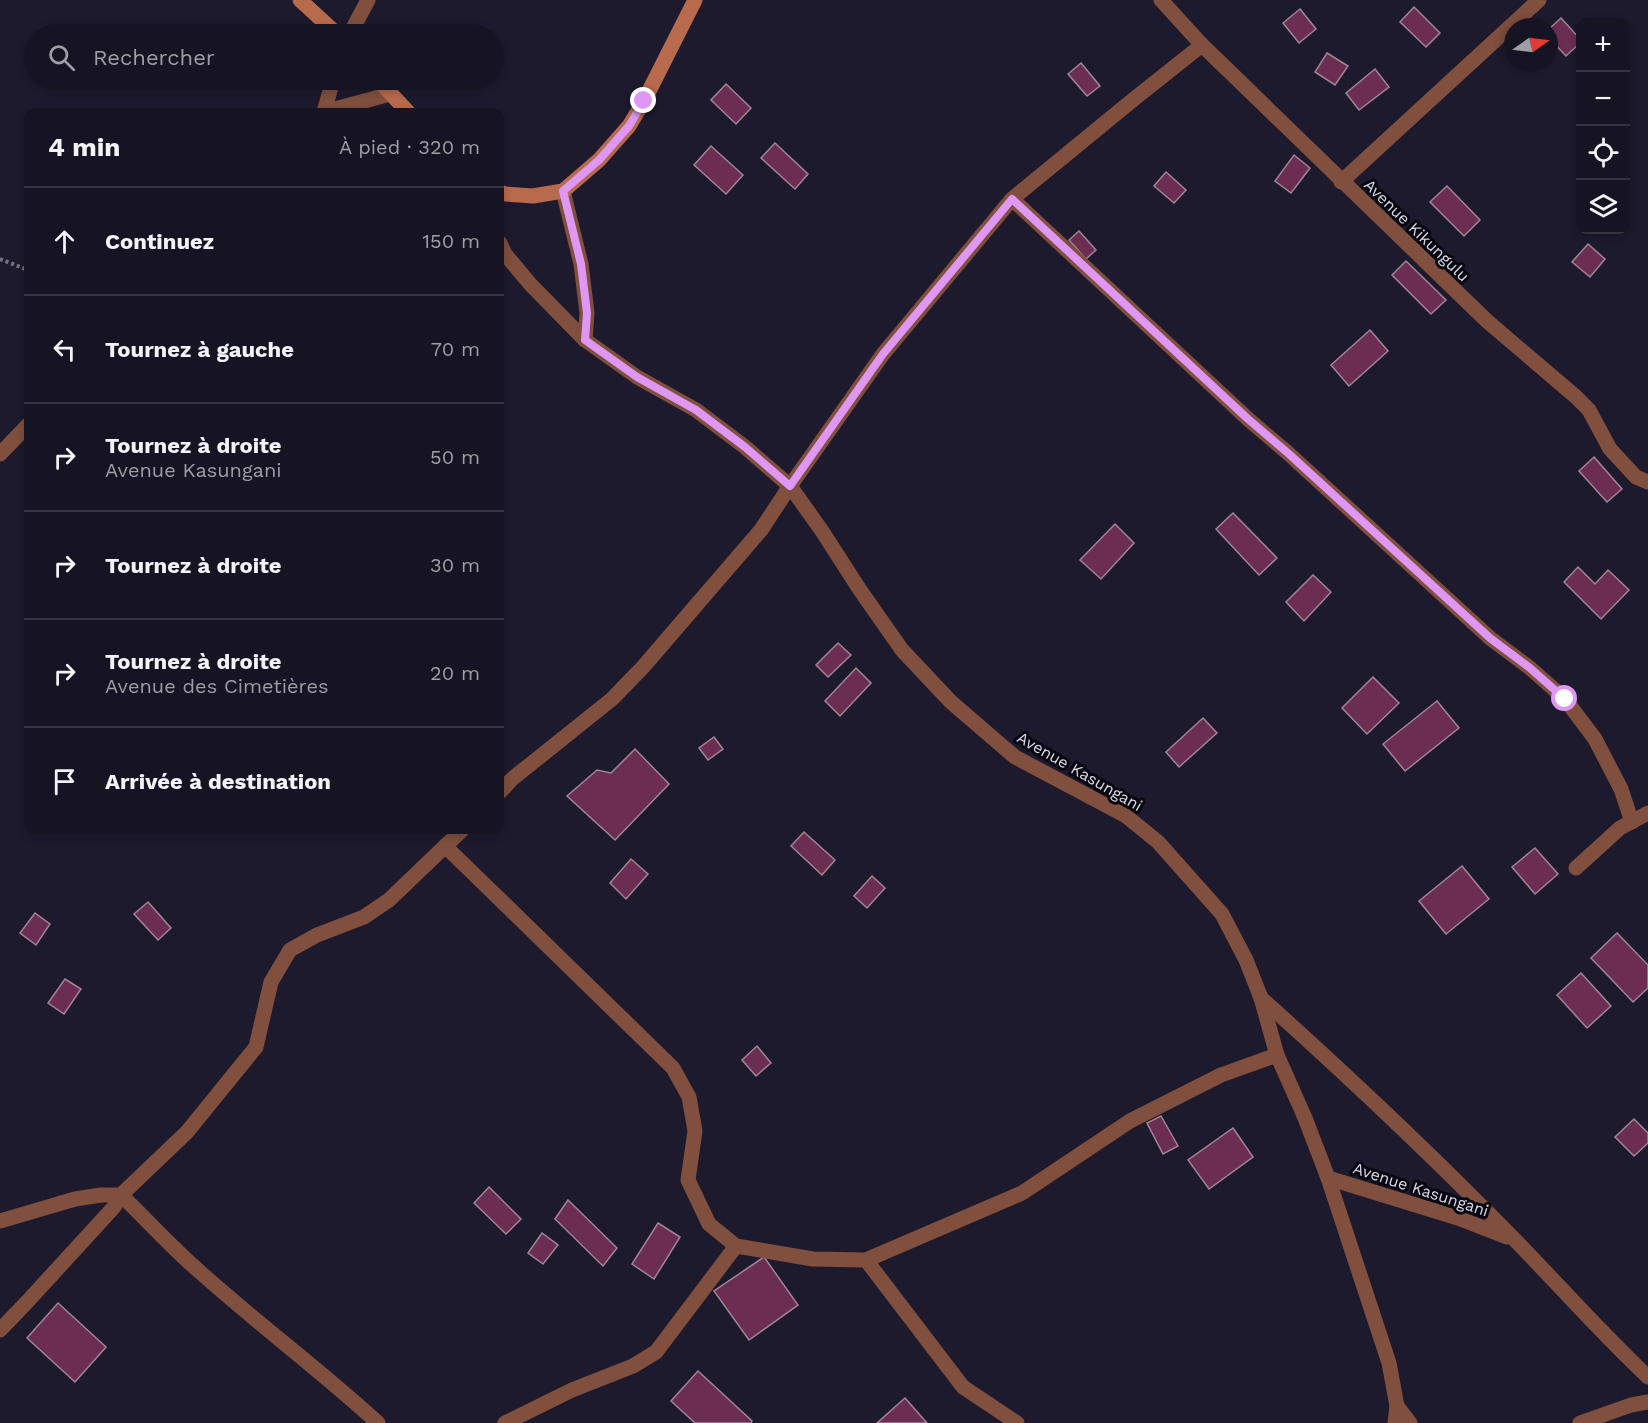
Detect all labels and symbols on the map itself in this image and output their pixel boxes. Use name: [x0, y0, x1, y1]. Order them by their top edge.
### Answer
north arrow: [1504, 18, 1558, 72]
route end: [630, 87, 656, 113]
street label: Avenue Kikungulu: [1360, 175, 1473, 285]
route start: [1551, 685, 1577, 711]
street label: Avenue Kasungani: [1014, 728, 1146, 815]
street label: Avenue Kasungani: [1351, 1159, 1491, 1220]

